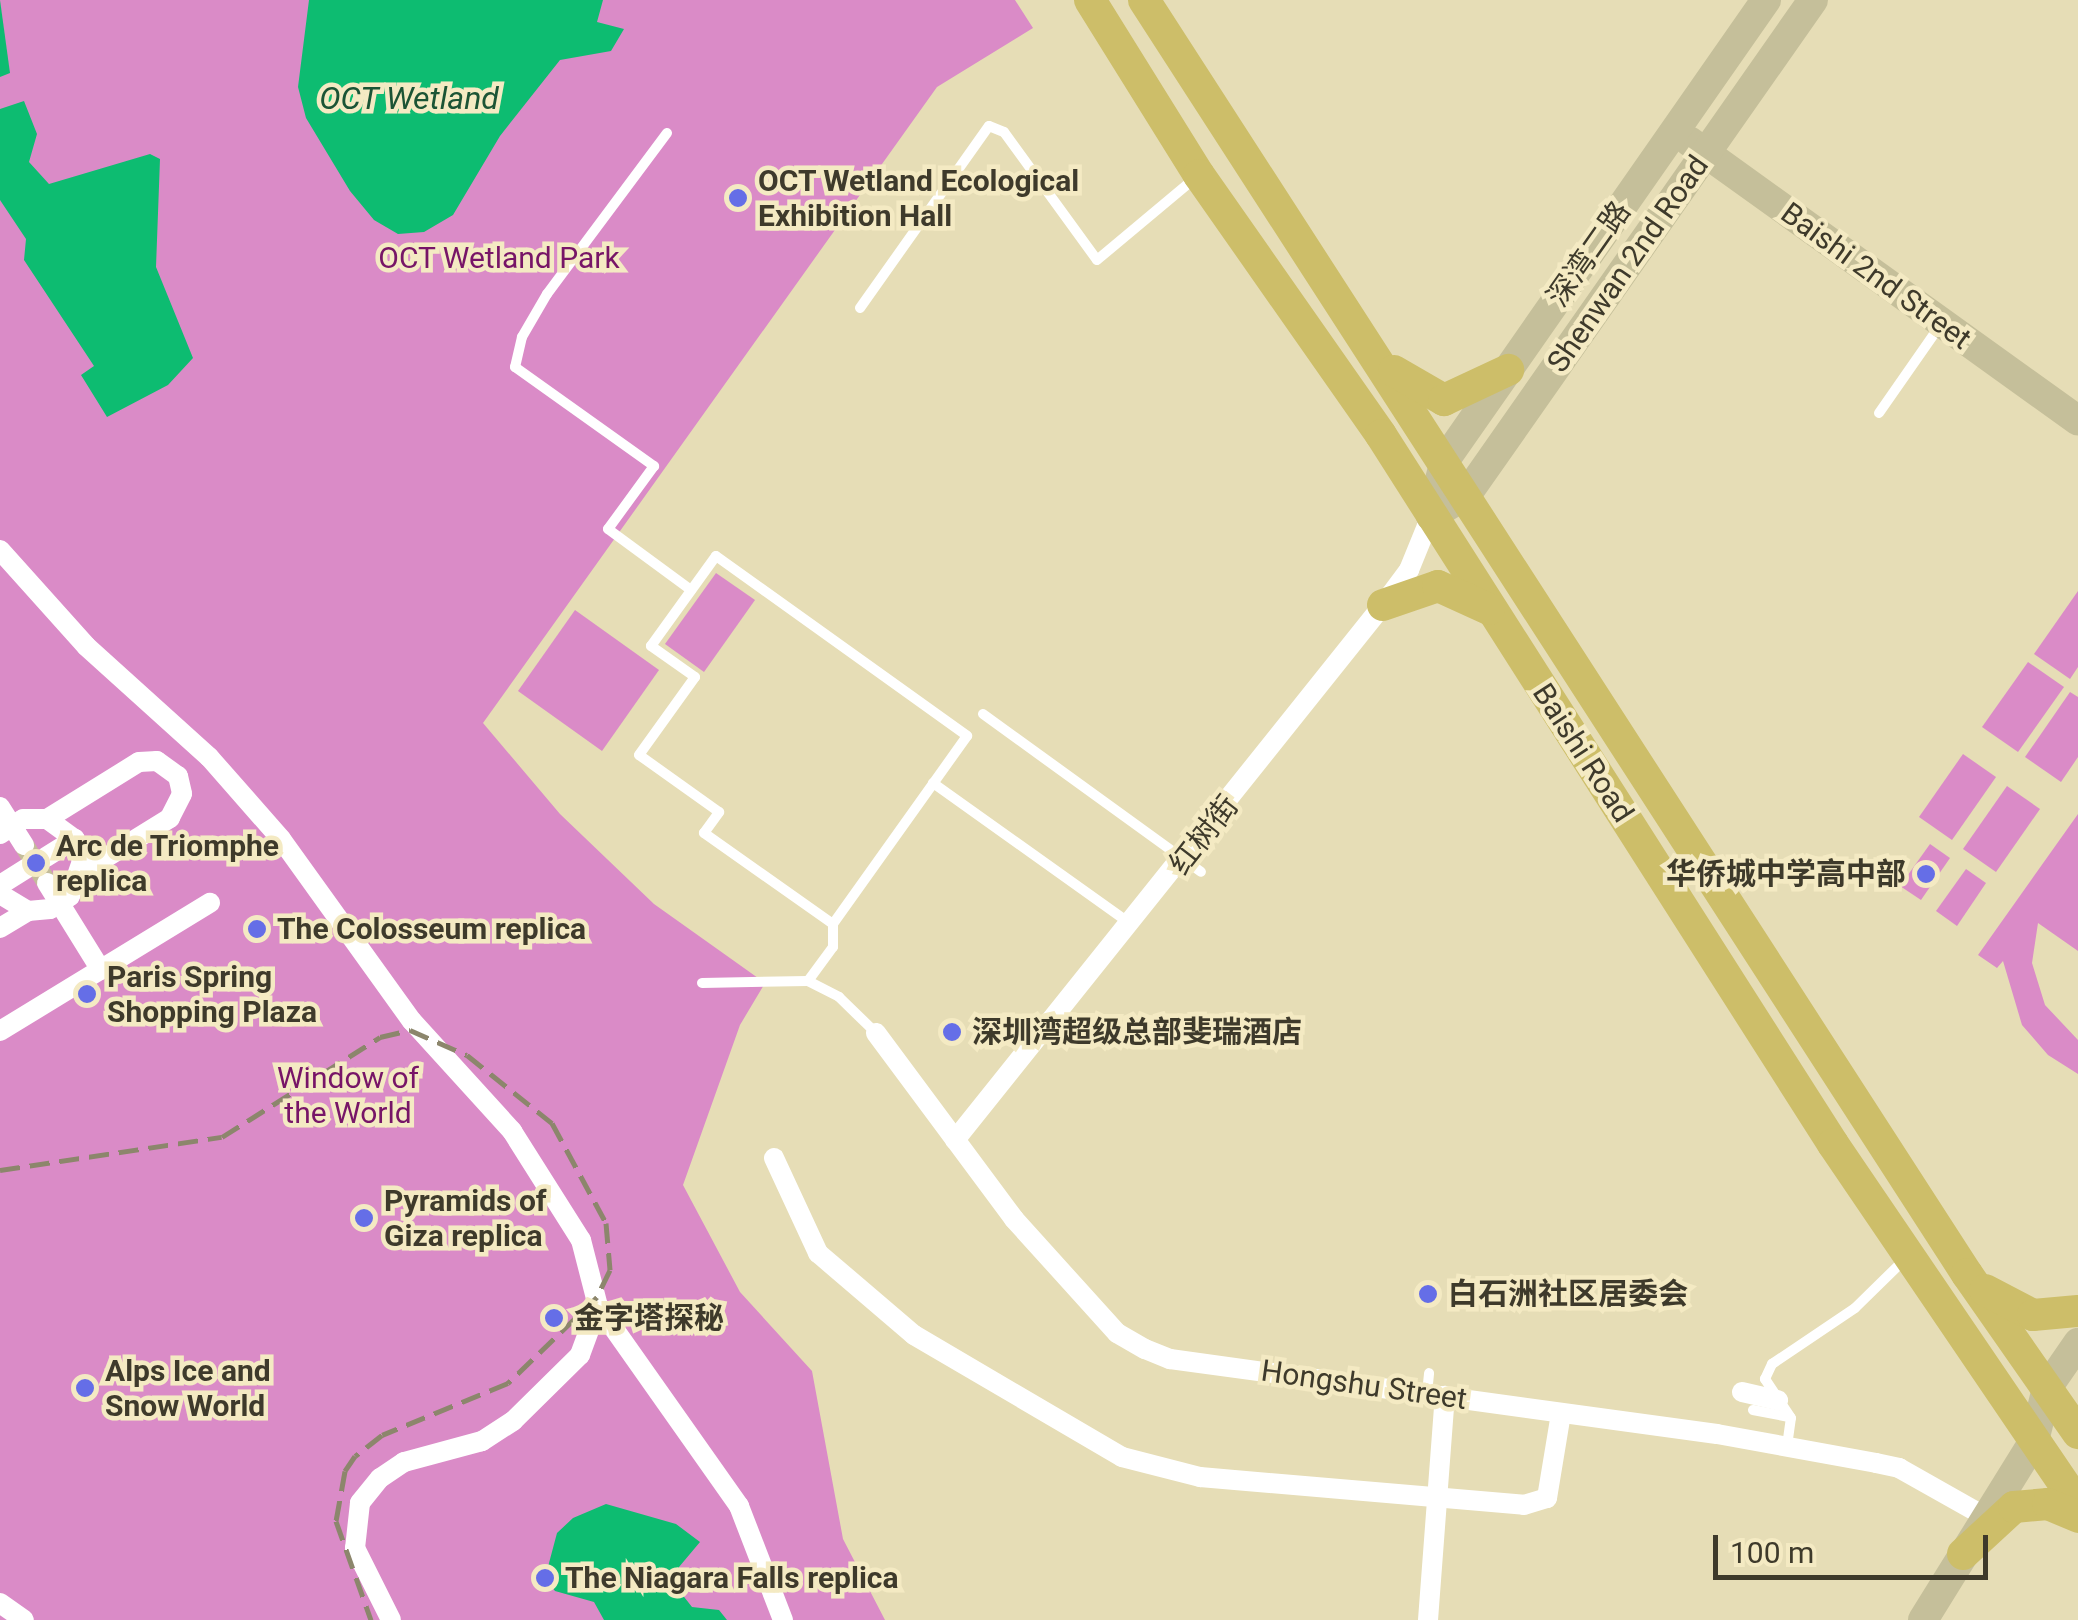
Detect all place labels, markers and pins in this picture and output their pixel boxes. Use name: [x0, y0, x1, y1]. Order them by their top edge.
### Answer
place label: OCT Wetland Ecological Exhibition Hall: [758, 163, 1080, 234]
marker: OCT Wetland Ecological Exhibition Hall: [727, 187, 749, 209]
place label: Arc de Triomphe replica: [56, 828, 280, 898]
marker: Arc de Triomphe replica: [25, 852, 47, 874]
place label: 华侨城中学高中部: [1666, 856, 1906, 892]
marker: 华侨城中学高中部: [1915, 863, 1937, 885]
place label: The Colosseum replica: [277, 911, 586, 947]
marker: The Colosseum replica: [246, 918, 268, 940]
place label: Paris Spring Shopping Plaza: [107, 959, 317, 1030]
marker: Paris Spring Shopping Plaza: [76, 983, 98, 1005]
place label: 深圳湾超级总部斐瑞酒店: [972, 1014, 1302, 1050]
marker: 深圳湾超级总部斐瑞酒店: [941, 1021, 963, 1043]
place label: Pyramids of Giza replica: [384, 1183, 547, 1254]
marker: Pyramids of Giza replica: [353, 1207, 375, 1229]
place label: 白石洲社区居委会: [1448, 1276, 1688, 1312]
marker: 白石洲社区居委会: [1417, 1283, 1439, 1305]
place label: 金字塔探秘: [574, 1300, 724, 1336]
marker: 金字塔探秘: [543, 1307, 565, 1329]
place label: Alps Ice and Snow World: [105, 1353, 271, 1424]
marker: Alps Ice and Snow World: [74, 1377, 96, 1399]
place label: The Niagara Falls replica: [565, 1560, 899, 1596]
marker: The Niagara Falls replica: [534, 1567, 556, 1589]

